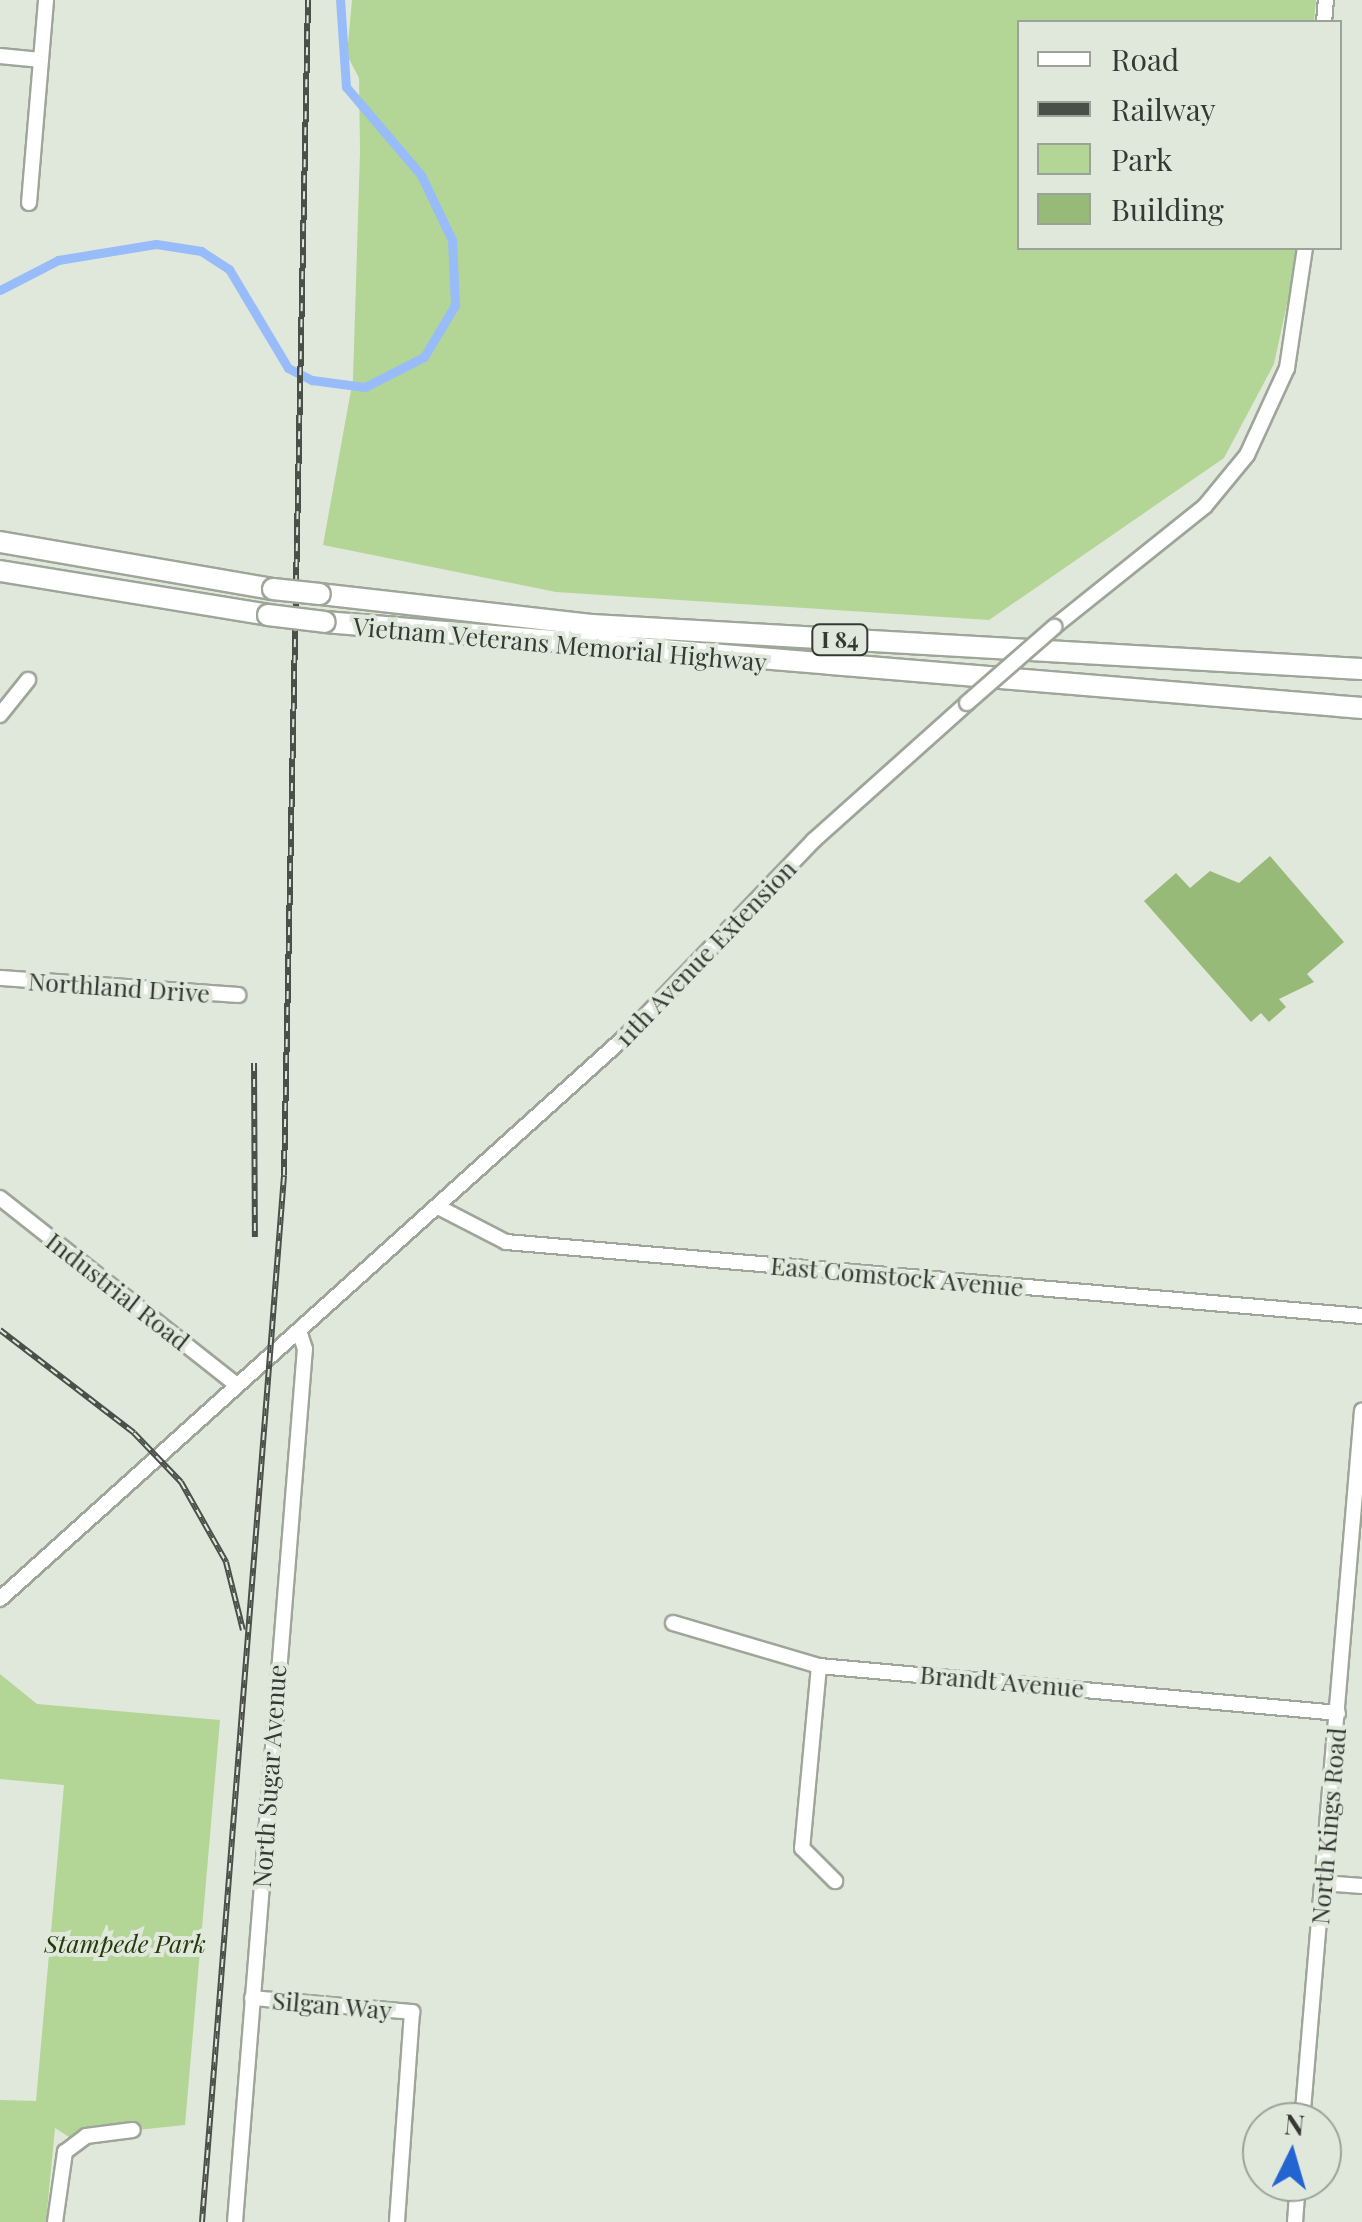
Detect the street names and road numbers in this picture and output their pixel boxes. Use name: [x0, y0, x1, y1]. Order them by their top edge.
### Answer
street label: Vietnam Veterans Memorial Highway: [351, 611, 769, 677]
road number: I 84: [810, 623, 870, 657]
street label: 11th Avenue Extension: [608, 853, 802, 1053]
street label: Northland Drive: [27, 966, 211, 1008]
street label: Industrial Road: [40, 1226, 196, 1356]
street label: East Comstock Avenue: [768, 1250, 1026, 1302]
street label: Brandt Avenue: [918, 1659, 1086, 1703]
street label: North Sugar Avenue: [246, 1663, 292, 1889]
street label: North Kings Road: [1304, 1726, 1352, 1926]
street label: Silgan Way: [271, 1985, 393, 2025]

